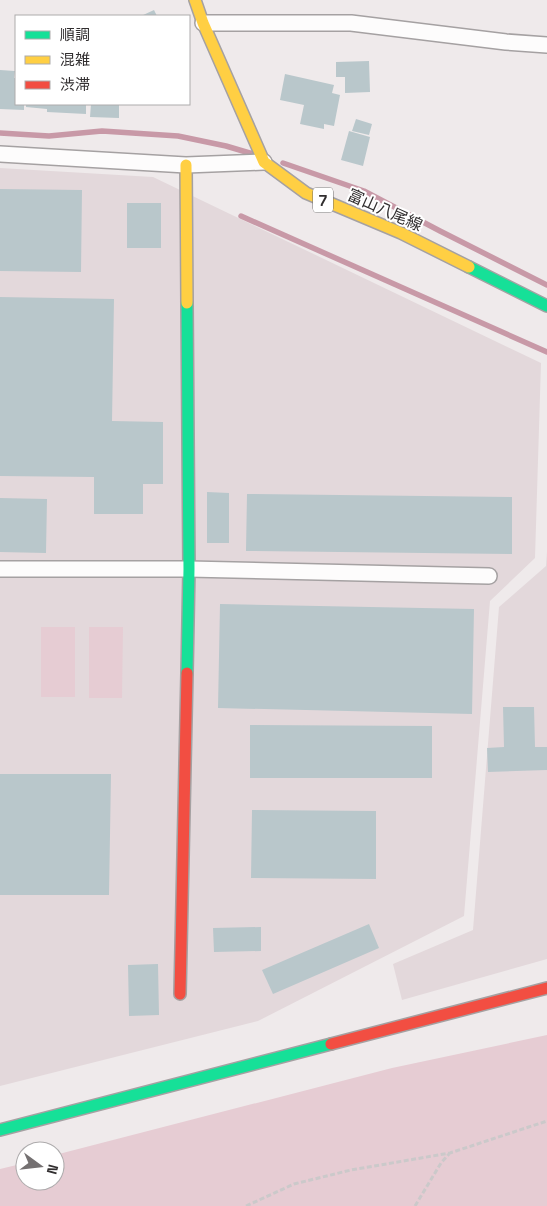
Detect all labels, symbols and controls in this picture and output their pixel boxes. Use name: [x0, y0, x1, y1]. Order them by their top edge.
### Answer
legend: [15, 15, 190, 105]
text: 順調: [60, 25, 90, 44]
text: 混雑: [60, 50, 90, 69]
text: 渋滞: [60, 75, 90, 94]
street label: 富山八尾線: [344, 184, 426, 236]
road number: 7: [313, 188, 333, 212]
north arrow: [15, 1141, 65, 1191]
text: N: [43, 1162, 62, 1176]

